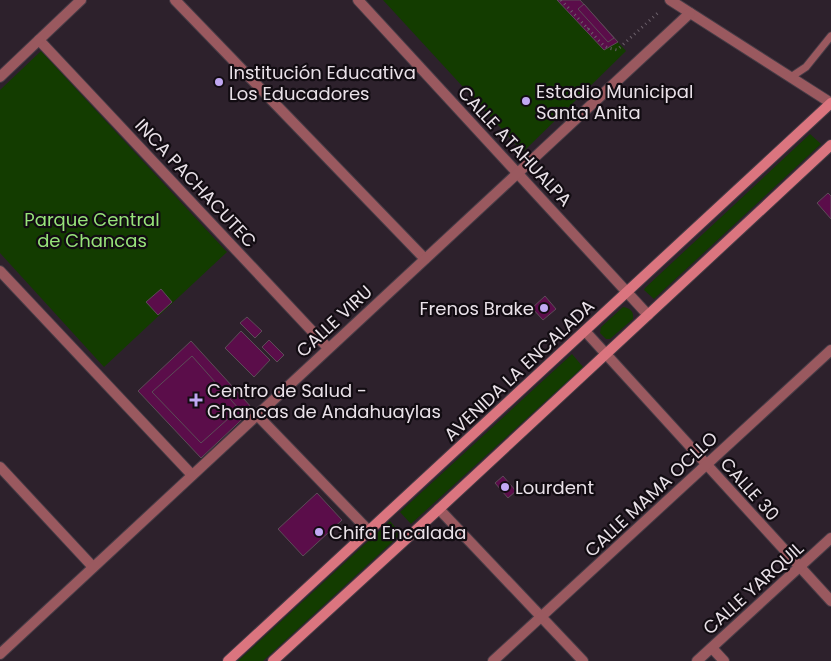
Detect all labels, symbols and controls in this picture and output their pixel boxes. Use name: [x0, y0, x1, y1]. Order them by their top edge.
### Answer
place label: Institución Educativa Los Educadores: [229, 60, 416, 106]
marker: Institución Educativa Los Educadores: [213, 76, 225, 88]
place label: Estadio Municipal Santa Anita: [536, 79, 693, 125]
street label: CALLE ATAHUALPA: [452, 80, 578, 212]
marker: Estadio Municipal Santa Anita: [520, 95, 532, 107]
street label: INCA PACHACUTEC: [130, 113, 262, 253]
park label: Parque Central de Chancas: [24, 207, 160, 253]
street label: CALLE VIRU: [291, 279, 377, 363]
street label: AVENIDA LA ENCALADA: [438, 293, 600, 447]
place label: Frenos Brake: [419, 296, 534, 321]
marker: Frenos Brake: [538, 302, 550, 314]
place label: Centro de Salud - Chancas de Andahuaylas: [207, 378, 441, 424]
marker: Centro de Salud - Chancas de Andahuaylas: [189, 393, 203, 407]
street label: CALLE MAMA OCLLO: [579, 426, 723, 562]
street label: CALLE 30: [715, 452, 785, 526]
place label: Lourdent: [515, 475, 594, 500]
marker: Lourdent: [499, 481, 511, 493]
place label: Chifa Encalada: [329, 520, 467, 545]
marker: Chifa Encalada: [313, 526, 325, 538]
street label: CALLE YARQUIL: [697, 536, 809, 640]

